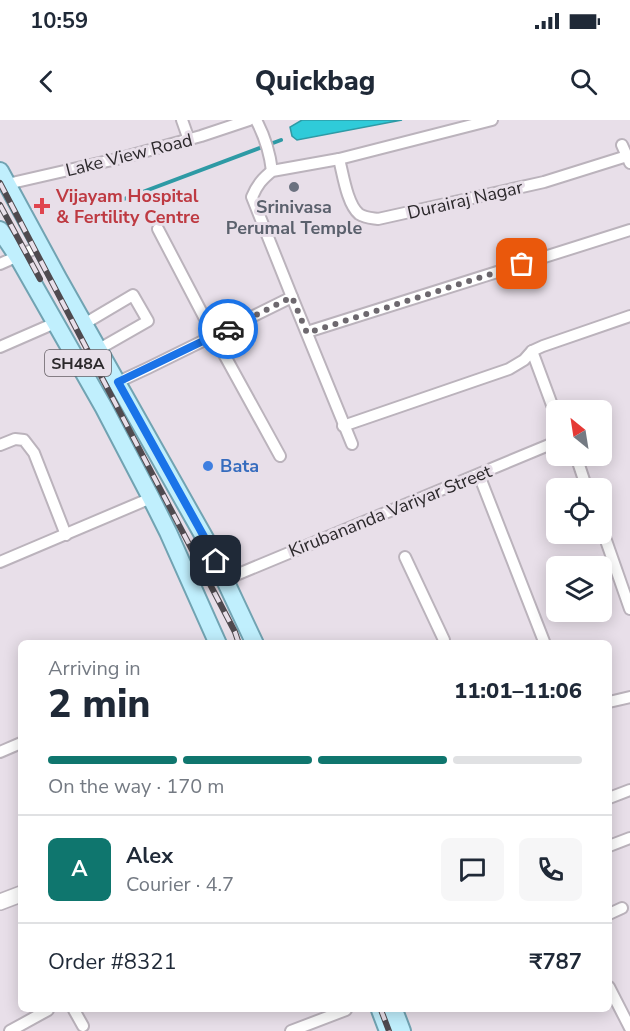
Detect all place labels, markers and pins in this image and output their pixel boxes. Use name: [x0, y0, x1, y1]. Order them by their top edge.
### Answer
marker: Srinivasa Perumal Temple: [287, 180, 301, 194]
place label: Vijayam Hospital & Fertility Centre: [55, 184, 200, 229]
place label: Srinivasa Perumal Temple: [226, 195, 362, 240]
marker: Vijayam Hospital & Fertility Centre: [33, 197, 51, 215]
pin: [496, 238, 547, 289]
place label: Bata: [220, 454, 259, 478]
marker: Bata: [201, 459, 215, 473]
pin: [190, 535, 241, 586]

